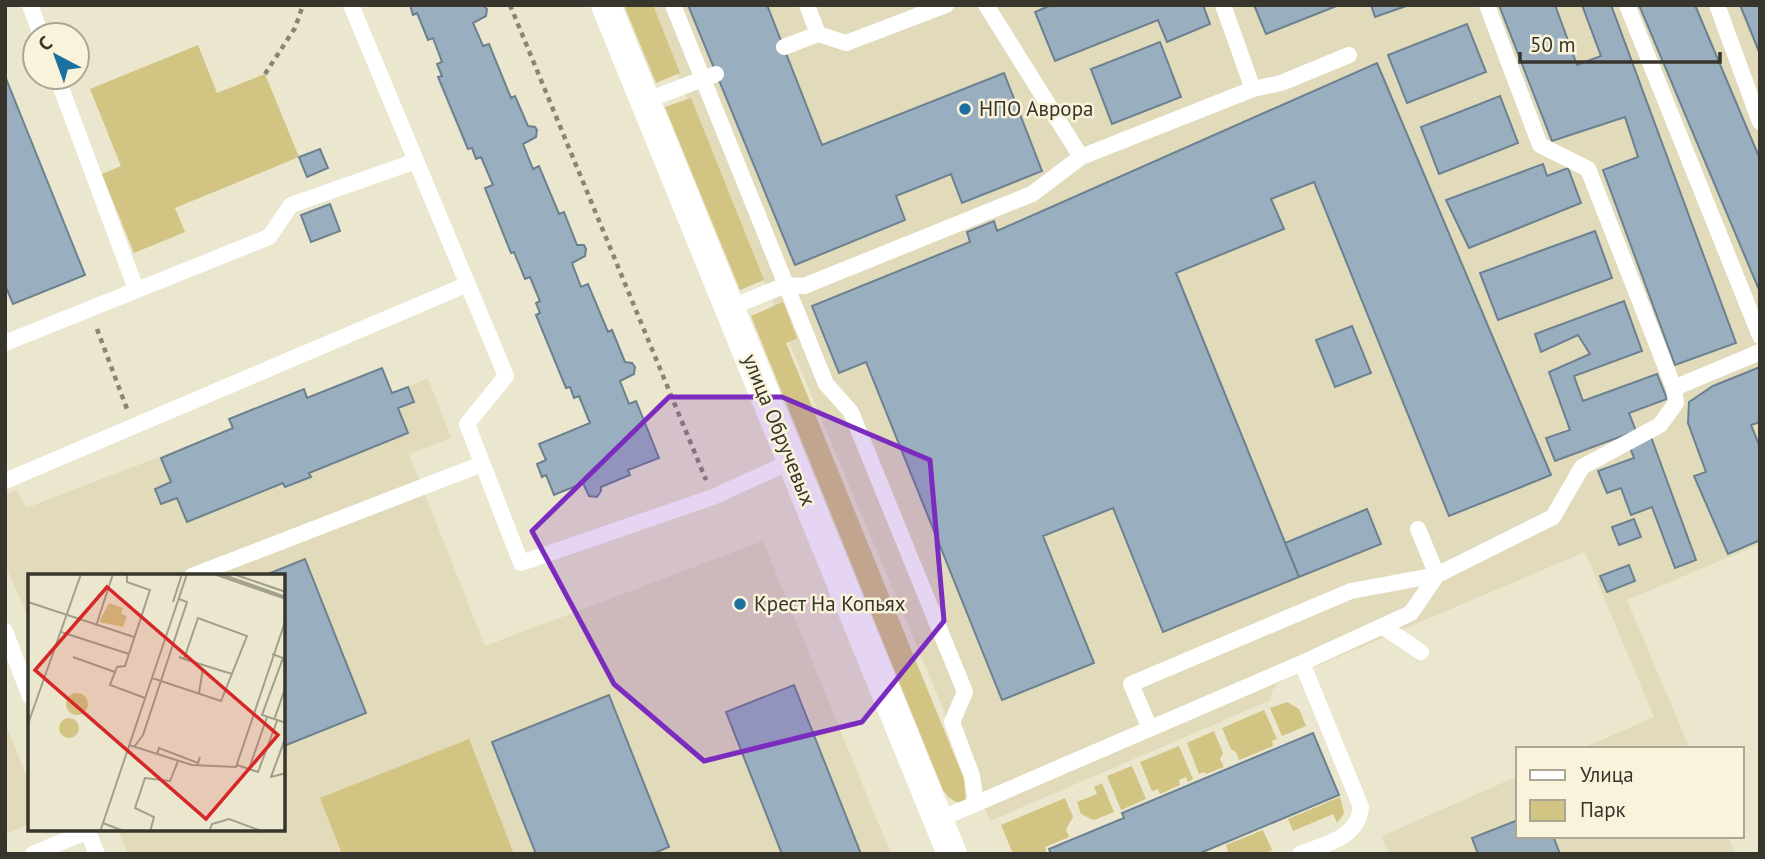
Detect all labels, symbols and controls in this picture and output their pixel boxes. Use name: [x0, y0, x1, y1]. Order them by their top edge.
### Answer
north arrow: [21, 21, 91, 91]
scale bar: [1520, 21, 1720, 65]
text: С: [33, 30, 57, 56]
text: 50 m: [1530, 31, 1576, 58]
place label: НПО Аврора: [979, 95, 1093, 122]
marker: НПО Аврора: [957, 101, 973, 117]
street label: улица Обручевых: [737, 350, 822, 510]
inset map: [28, 574, 285, 831]
place label: Крест На Копьях: [754, 590, 906, 617]
marker: Крест На Копьях: [732, 596, 748, 612]
legend: [1516, 747, 1744, 838]
text: Улица: [1580, 761, 1634, 788]
text: Парк: [1580, 796, 1626, 823]

